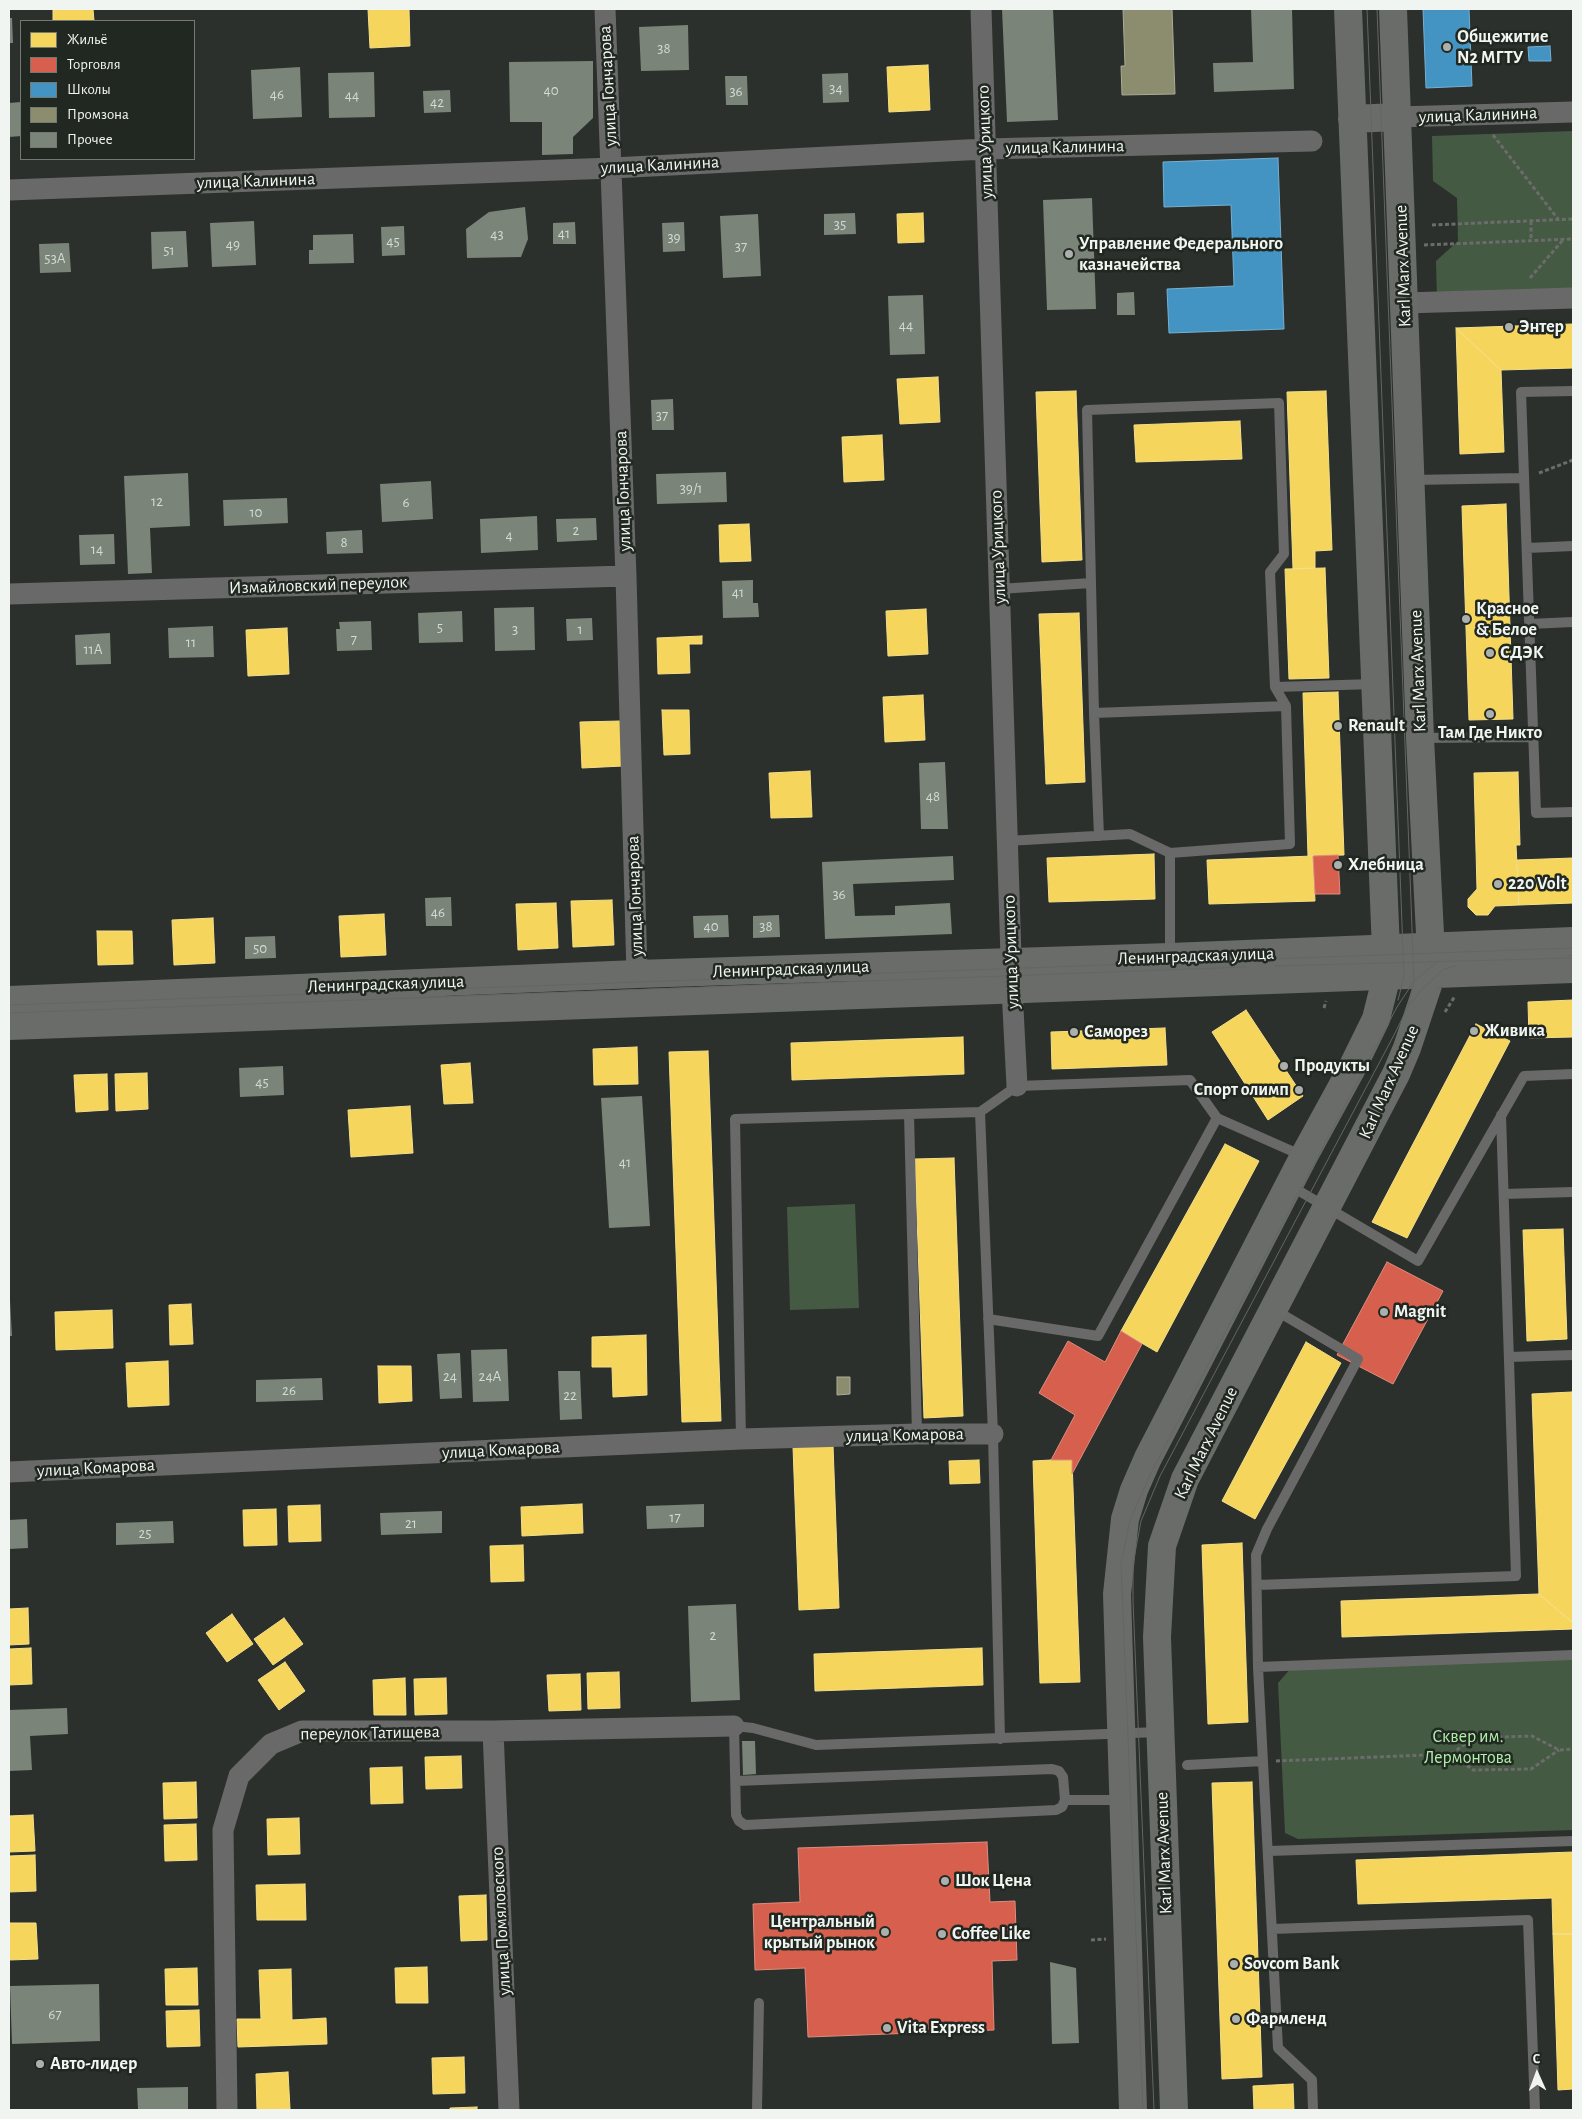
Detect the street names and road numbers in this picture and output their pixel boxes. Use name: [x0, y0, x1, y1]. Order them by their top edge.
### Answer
street label: улица Гончарова: [594, 25, 622, 147]
street label: улица Урицкого: [972, 85, 998, 199]
street label: улица Калинина: [1418, 102, 1538, 128]
street label: улица Калинина: [1006, 135, 1124, 159]
street label: улица Калинина: [600, 151, 720, 179]
street label: улица Калинина: [196, 168, 316, 194]
street label: Karl Marx Avenue: [1390, 205, 1416, 327]
street label: улица Гончарова: [610, 430, 636, 552]
street label: улица Урицкого: [985, 490, 1011, 604]
street label: Измайловский переулок: [228, 571, 408, 599]
street label: Karl Marx Avenue: [1405, 610, 1431, 732]
street label: улица Гончарова: [622, 835, 648, 957]
street label: улица Урицкого: [998, 895, 1024, 1009]
street label: Ленинградская улица: [1117, 942, 1275, 970]
street label: Ленинградская улица: [712, 955, 870, 983]
street label: Ленинградская улица: [307, 970, 465, 998]
street label: Karl Marx Avenue: [1354, 1022, 1424, 1142]
street label: Karl Marx Avenue: [1169, 1383, 1243, 1503]
street label: улица Комарова: [846, 1423, 964, 1447]
street label: улица Комарова: [442, 1436, 560, 1464]
street label: улица Комарова: [37, 1454, 155, 1482]
street label: переулок Татищева: [300, 1721, 440, 1745]
street label: Karl Marx Avenue: [1151, 1792, 1177, 1914]
street label: улица Помяловского: [486, 1846, 516, 1996]

